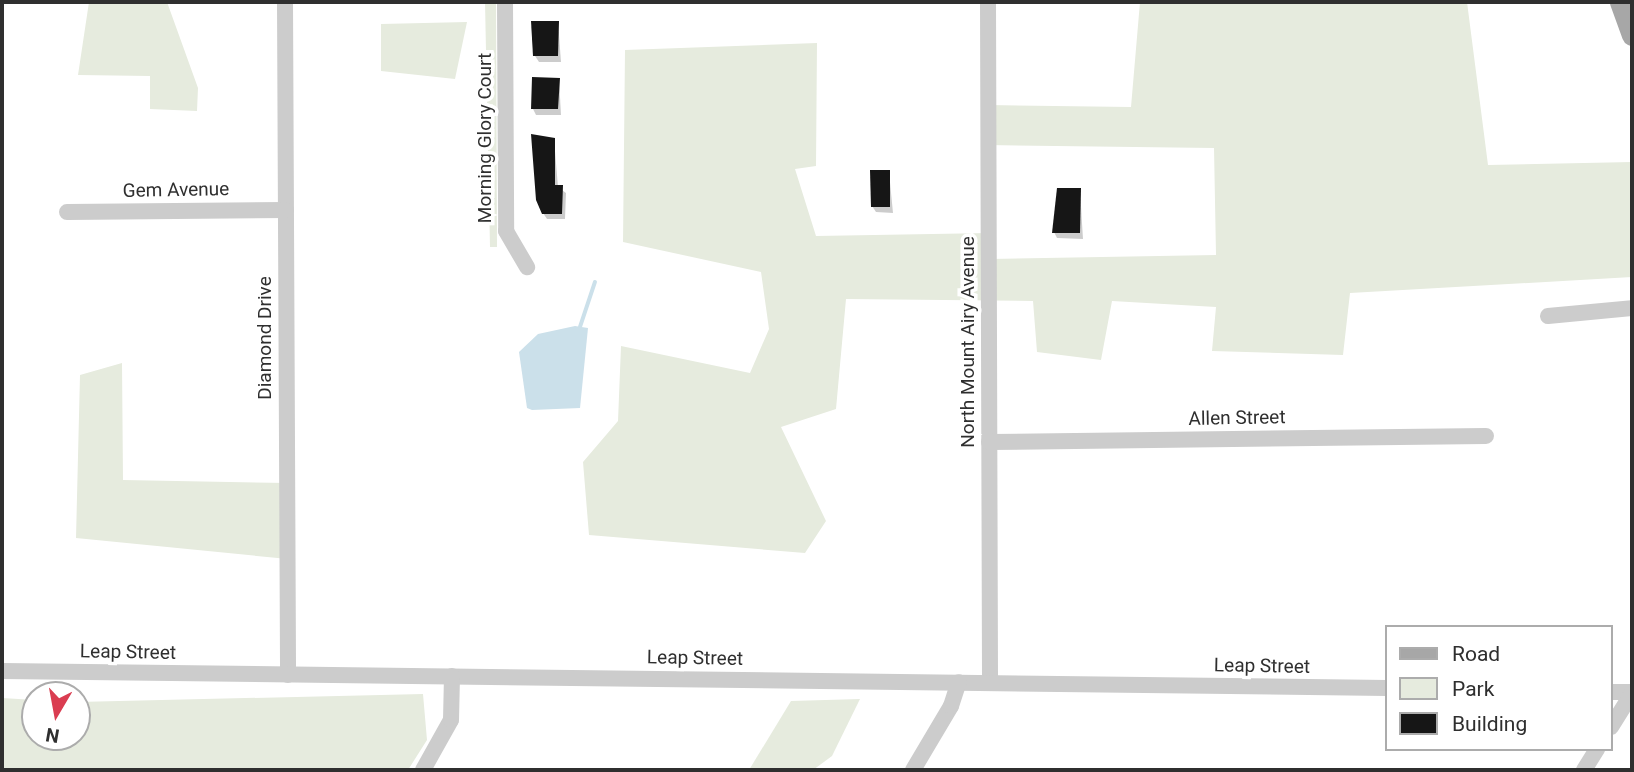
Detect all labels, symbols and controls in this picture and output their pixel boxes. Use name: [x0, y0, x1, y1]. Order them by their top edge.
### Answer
street label: Morning Glory Court: [474, 53, 496, 223]
street label: Gem Avenue: [123, 178, 229, 202]
street label: North Mount Airy Avenue: [957, 236, 979, 448]
street label: Diamond Drive: [254, 276, 276, 400]
street label: Allen Street: [1188, 406, 1286, 430]
legend: [1386, 625, 1613, 751]
street label: Leap Street: [80, 640, 176, 664]
text: Road: [1452, 642, 1500, 666]
street label: Leap Street: [647, 646, 743, 670]
street label: Leap Street: [1214, 654, 1310, 678]
text: Park: [1452, 677, 1494, 701]
north arrow: [21, 681, 91, 751]
text: Building: [1452, 712, 1527, 736]
text: N: [44, 723, 61, 748]

